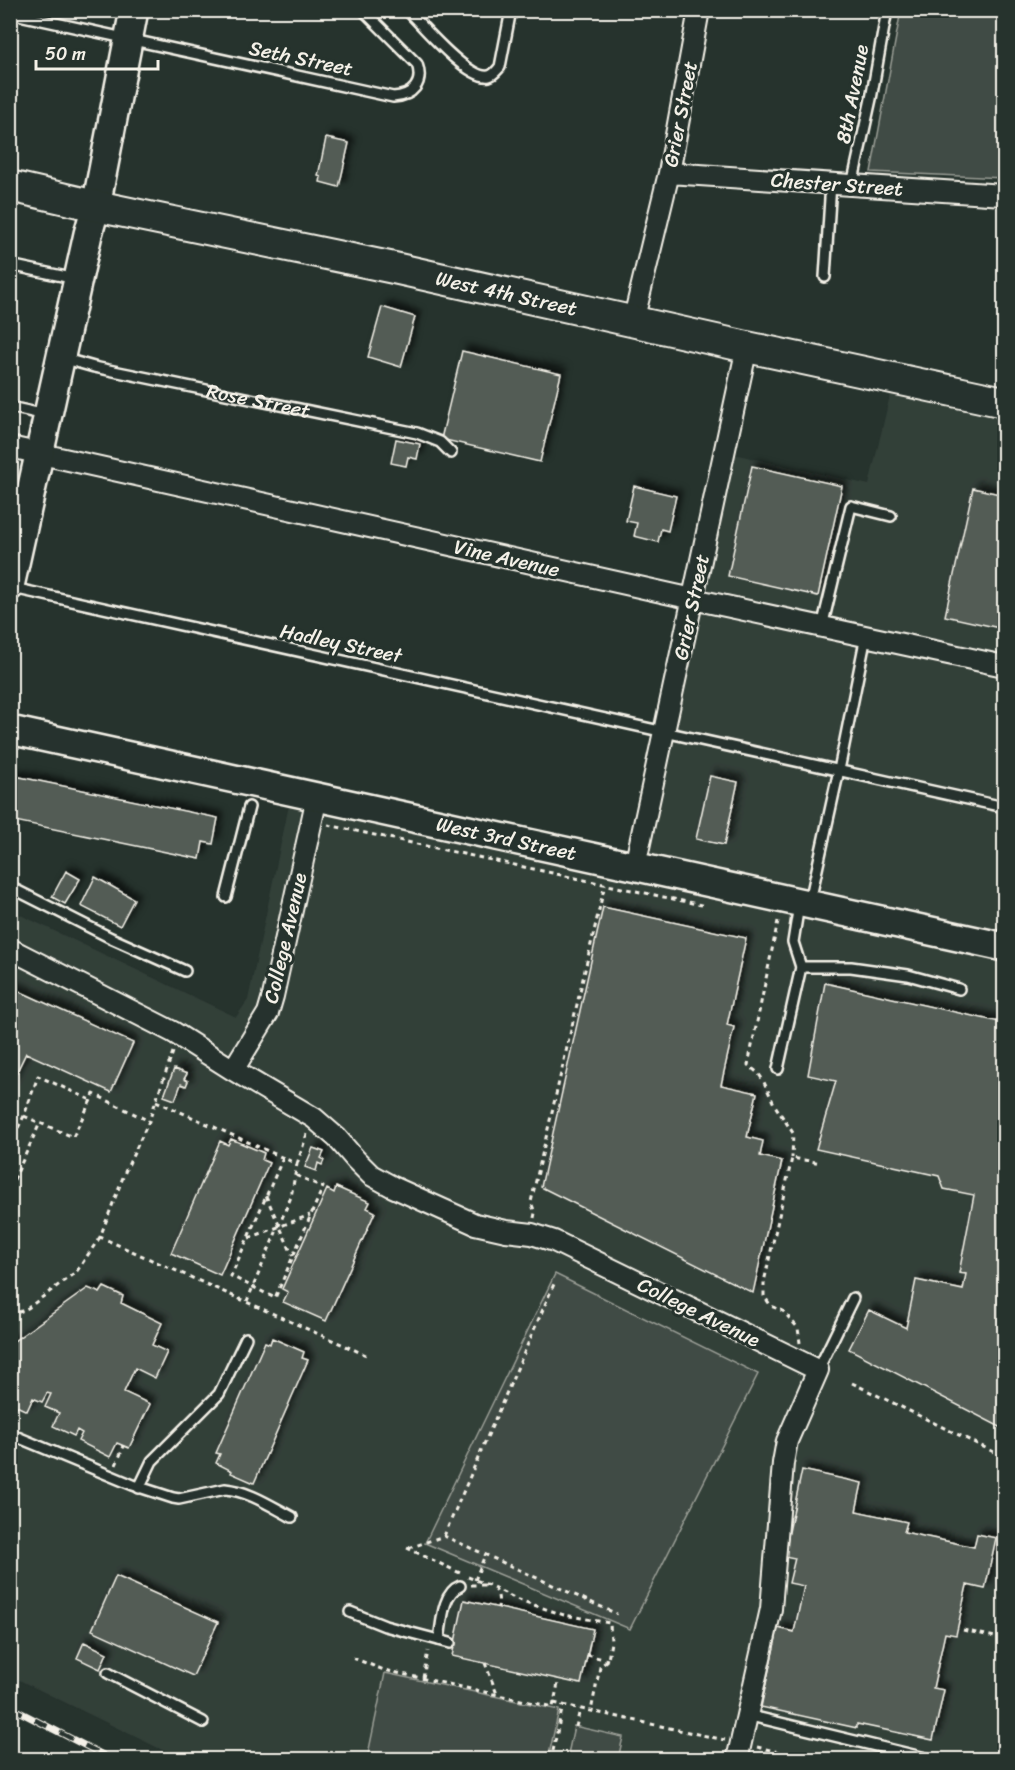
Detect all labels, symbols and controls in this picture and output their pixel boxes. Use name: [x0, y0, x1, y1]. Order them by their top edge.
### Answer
street label: Seth Street: [246, 30, 356, 87]
scale bar: [36, 33, 158, 71]
text: 50 m: [45, 38, 86, 70]
street label: 8th Avenue: [826, 41, 879, 147]
street label: Grier Street: [653, 58, 708, 170]
street label: Chester Street: [770, 162, 904, 207]
street label: West 4th Street: [432, 261, 581, 327]
street label: Rose Street: [203, 373, 314, 429]
street label: Vine Avenue: [451, 529, 563, 588]
street label: Grier Street: [663, 551, 720, 663]
street label: Hadley Street: [277, 614, 406, 674]
street label: West 3rd Street: [433, 807, 580, 871]
street label: College Avenue: [253, 869, 318, 1007]
street label: College Avenue: [631, 1268, 767, 1358]

